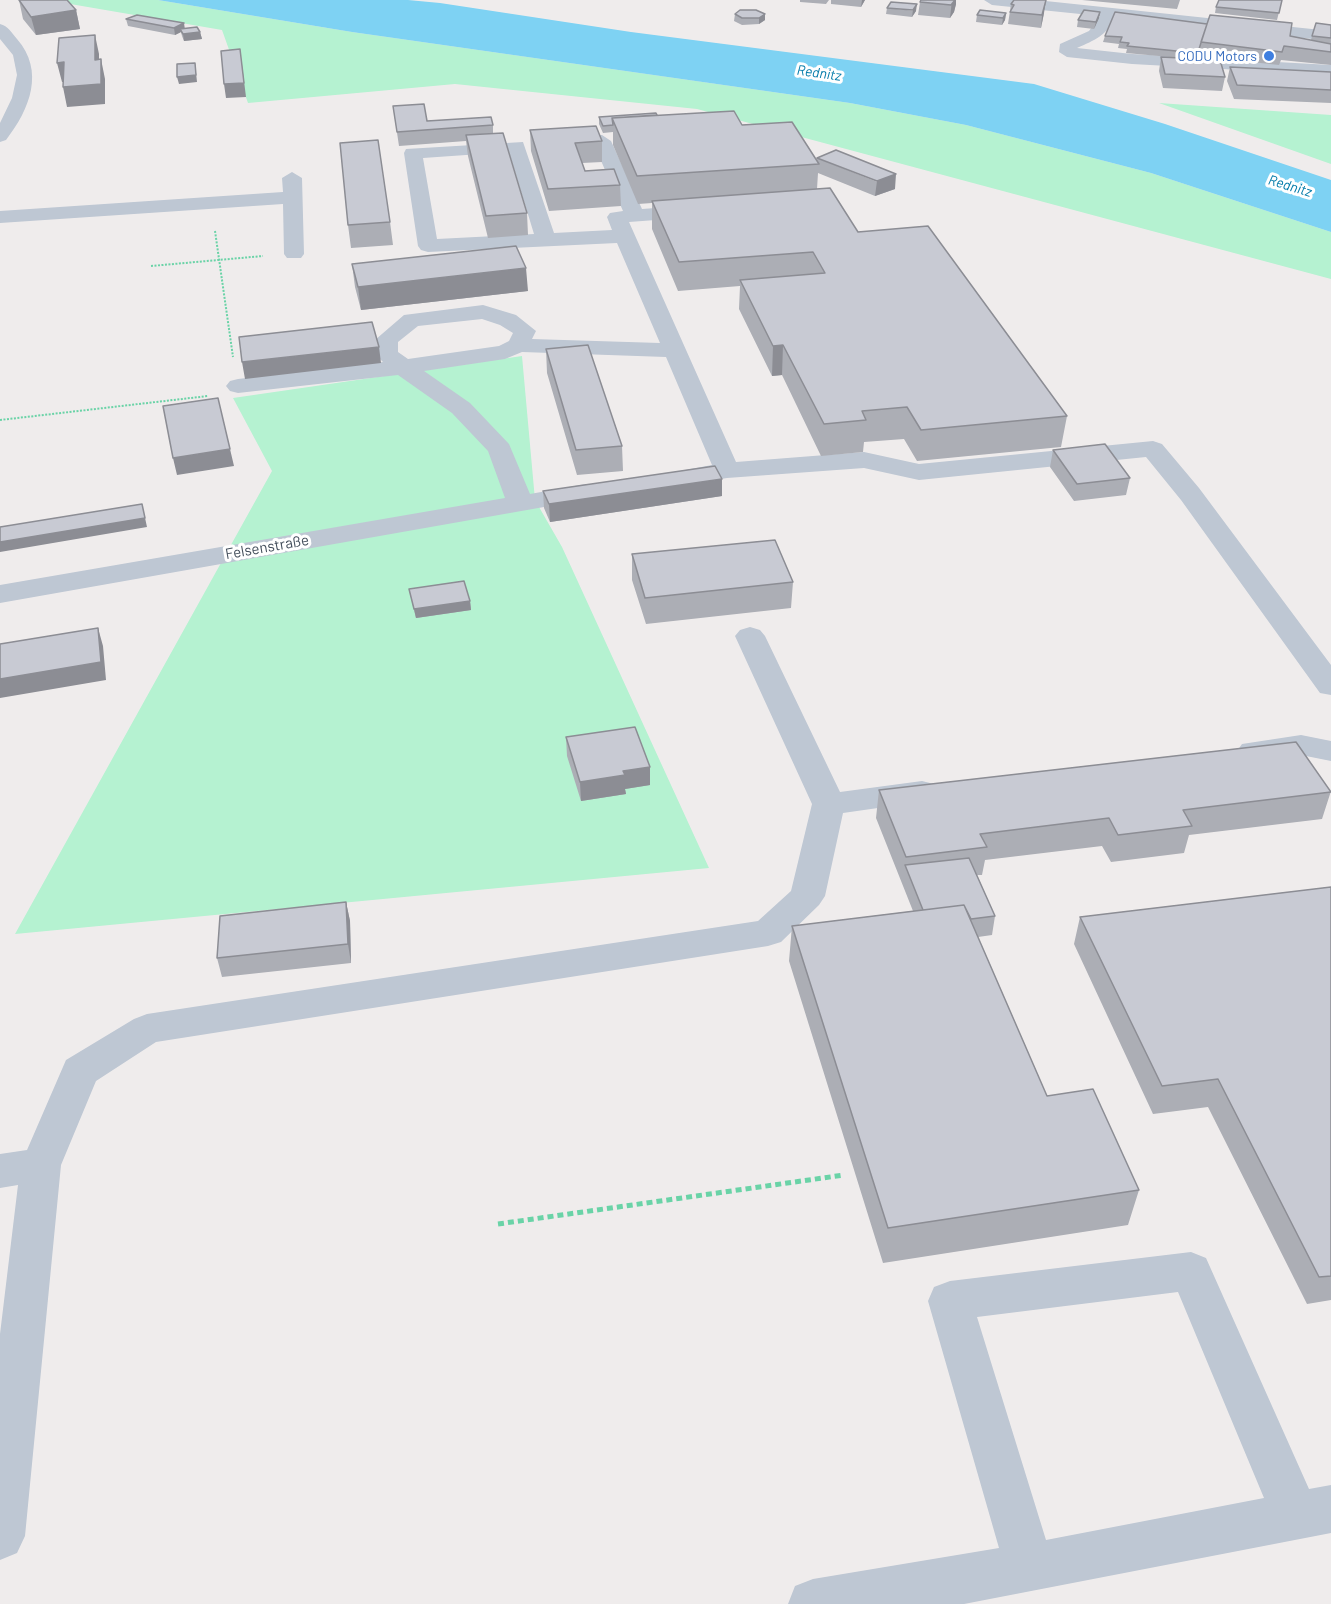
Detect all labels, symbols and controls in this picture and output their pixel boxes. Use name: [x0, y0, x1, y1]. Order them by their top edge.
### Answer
place label: CODU Motors: [1177, 48, 1257, 64]
marker: CODU Motors: [1262, 49, 1276, 63]
water label: Rednitz: [796, 62, 842, 84]
water label: Rednitz: [1266, 171, 1314, 201]
street label: Felsenstraße: [224, 531, 310, 563]

